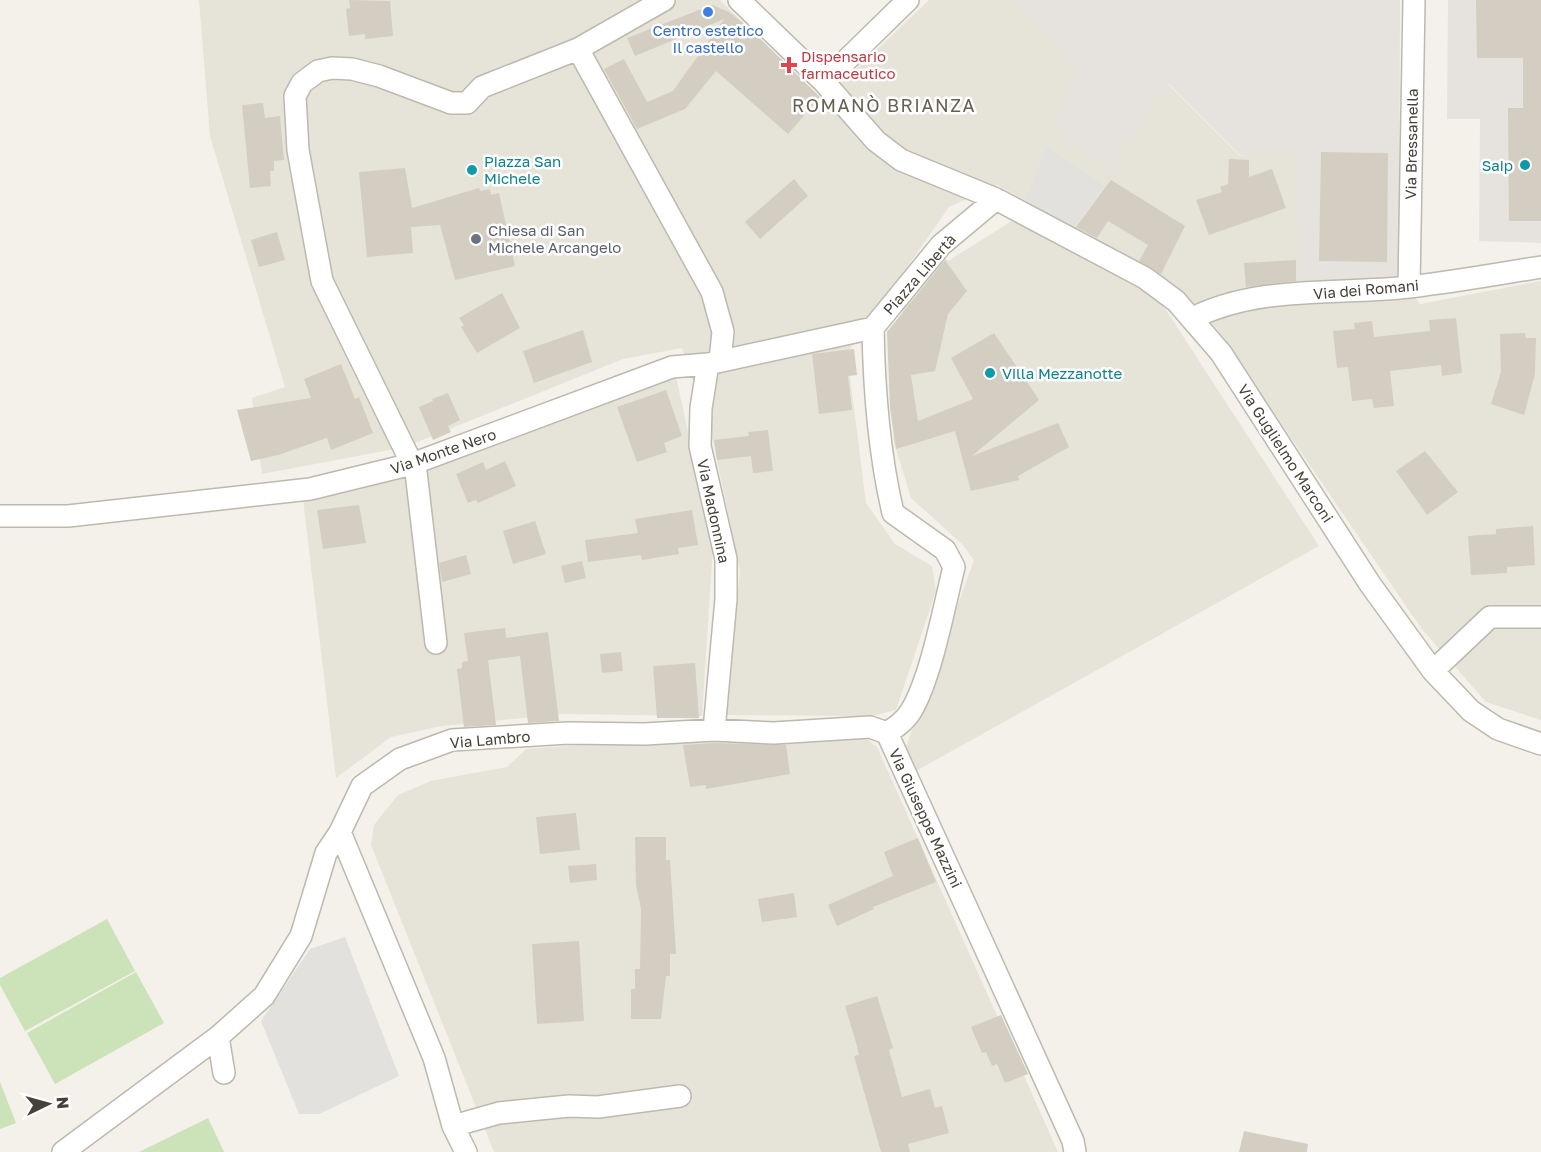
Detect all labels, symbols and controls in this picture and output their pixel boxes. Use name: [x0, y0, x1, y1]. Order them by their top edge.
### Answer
marker: Centro estetico Il castello: [701, 5, 715, 19]
place label: Centro estetico Il castello: [653, 21, 763, 56]
place label: Dispensario farmaceutico: [801, 47, 895, 82]
marker: Dispensario farmaceutico: [782, 58, 796, 72]
street label: Via Bressanella: [1401, 88, 1421, 200]
district label: ROMANÒ BRIANZA: [792, 94, 976, 116]
place label: Piazza San Michele: [484, 152, 561, 187]
place label: Saip: [1482, 156, 1513, 174]
marker: Saip: [1518, 158, 1532, 172]
marker: Piazza San Michele: [465, 163, 479, 177]
place label: Chiesa di San Michele Arcangelo: [488, 221, 621, 256]
street label: Piazza Libertà: [879, 230, 959, 318]
marker: Chiesa di San Michele Arcangelo: [469, 232, 483, 246]
street label: Via dei Romani: [1312, 275, 1420, 303]
place label: Villa Mezzanotte: [1002, 364, 1122, 382]
marker: Villa Mezzanotte: [983, 366, 997, 380]
street label: Via Guglielmo Marconi: [1235, 381, 1337, 525]
street label: Via Monte Nero: [388, 424, 498, 478]
street label: Via Madonnina: [694, 457, 734, 565]
street label: Via Lambro: [449, 727, 531, 751]
street label: Via Giuseppe Mazzini: [886, 745, 966, 891]
north arrow: [18, 1074, 78, 1134]
text: N: [52, 1096, 73, 1110]

